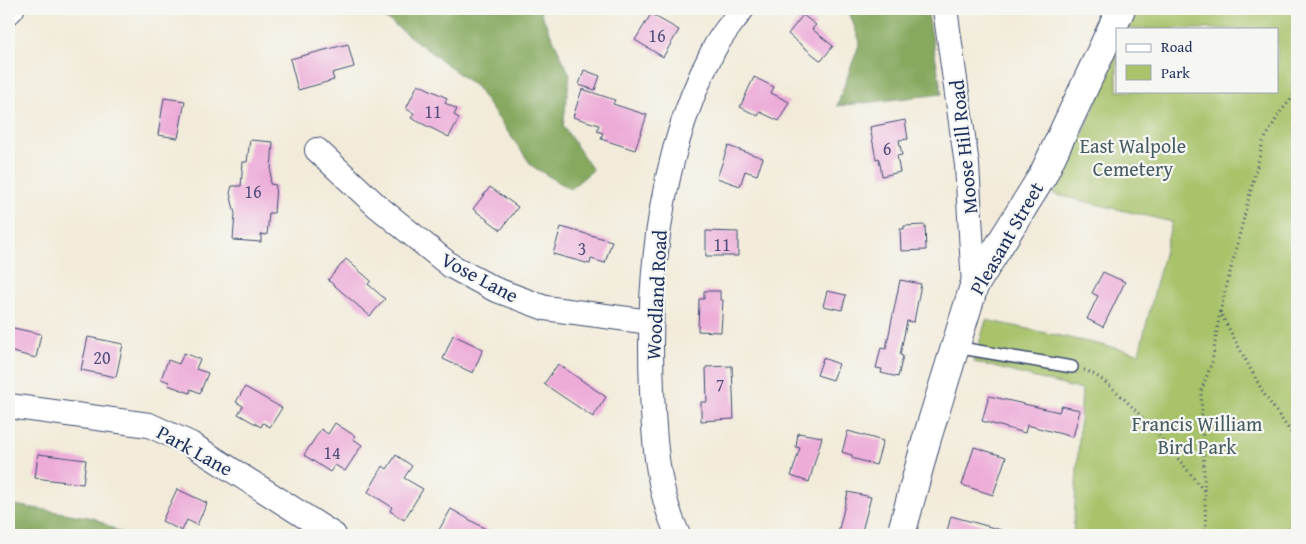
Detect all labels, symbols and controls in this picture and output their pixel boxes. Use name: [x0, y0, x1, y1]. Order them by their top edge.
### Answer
house number: 16: [648, 22, 666, 49]
legend: [1116, 28, 1278, 92]
text: Road: [1161, 36, 1192, 57]
text: Park: [1161, 62, 1190, 83]
street label: Moose Hill Road: [941, 78, 984, 216]
house number: 11: [424, 98, 442, 125]
park label: East Walpole Cemetery: [1080, 131, 1186, 183]
house number: 6: [883, 135, 891, 162]
street label: Pleasant Street: [962, 176, 1050, 300]
house number: 16: [244, 178, 262, 205]
street label: Woodland Road: [638, 229, 674, 361]
house number: 11: [713, 231, 731, 258]
house number: 3: [578, 235, 586, 262]
street label: Vose Lane: [436, 245, 524, 309]
house number: 20: [93, 344, 111, 371]
house number: 7: [716, 371, 724, 398]
park label: Francis William Bird Park: [1132, 409, 1263, 461]
street label: Park Lane: [152, 417, 238, 483]
house number: 14: [323, 439, 341, 466]

